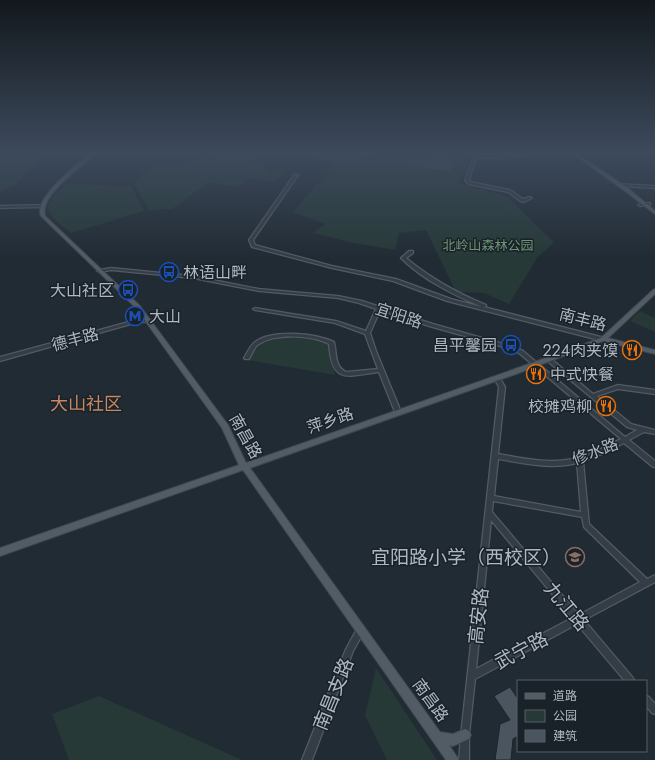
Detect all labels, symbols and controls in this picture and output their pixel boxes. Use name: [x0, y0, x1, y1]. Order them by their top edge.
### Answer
park label: 北岭山森林公园: [442, 236, 534, 255]
bus stop icon: 林语山畔: [158, 261, 180, 283]
place label: 林语山畔: [183, 261, 247, 284]
place label: 大山社区: [50, 279, 114, 302]
bus stop icon: 大山社区: [117, 279, 139, 301]
street label: 宜阳路: [372, 297, 425, 334]
street label: 南丰路: [557, 303, 609, 336]
metro station icon: 大山: [124, 305, 146, 327]
place label: 大山: [149, 305, 181, 328]
street label: 德丰路: [49, 322, 101, 357]
place label: 昌平馨园: [433, 334, 497, 357]
bus stop icon: 昌平馨园: [500, 334, 522, 356]
place label: 224肉夹馍: [542, 339, 618, 362]
restaurant icon: 224肉夹馍: [621, 339, 643, 361]
restaurant icon: 中式快餐: [525, 363, 547, 385]
place label: 中式快餐: [550, 363, 614, 386]
district label: 大山社区: [50, 391, 122, 417]
place label: 校摊鸡柳: [528, 395, 592, 418]
restaurant icon: 校摊鸡柳: [595, 395, 617, 417]
street label: 萍乡路: [304, 402, 357, 439]
street label: 南昌路: [224, 410, 267, 463]
street label: 修水路: [569, 432, 622, 471]
place label: 宜阳路小学（西校区）: [371, 544, 561, 571]
school or university icon: 宜阳路小学（西校区）: [564, 546, 586, 568]
street label: 九江路: [538, 576, 595, 637]
street label: 高安路: [462, 586, 495, 646]
street label: 武宁路: [490, 625, 553, 676]
street label: 南昌支路: [307, 654, 360, 734]
street label: 南昌路: [407, 674, 454, 726]
legend: [517, 680, 647, 752]
text: 道路: [553, 687, 577, 705]
text: 公园: [553, 707, 577, 725]
text: 建筑: [553, 727, 577, 745]

